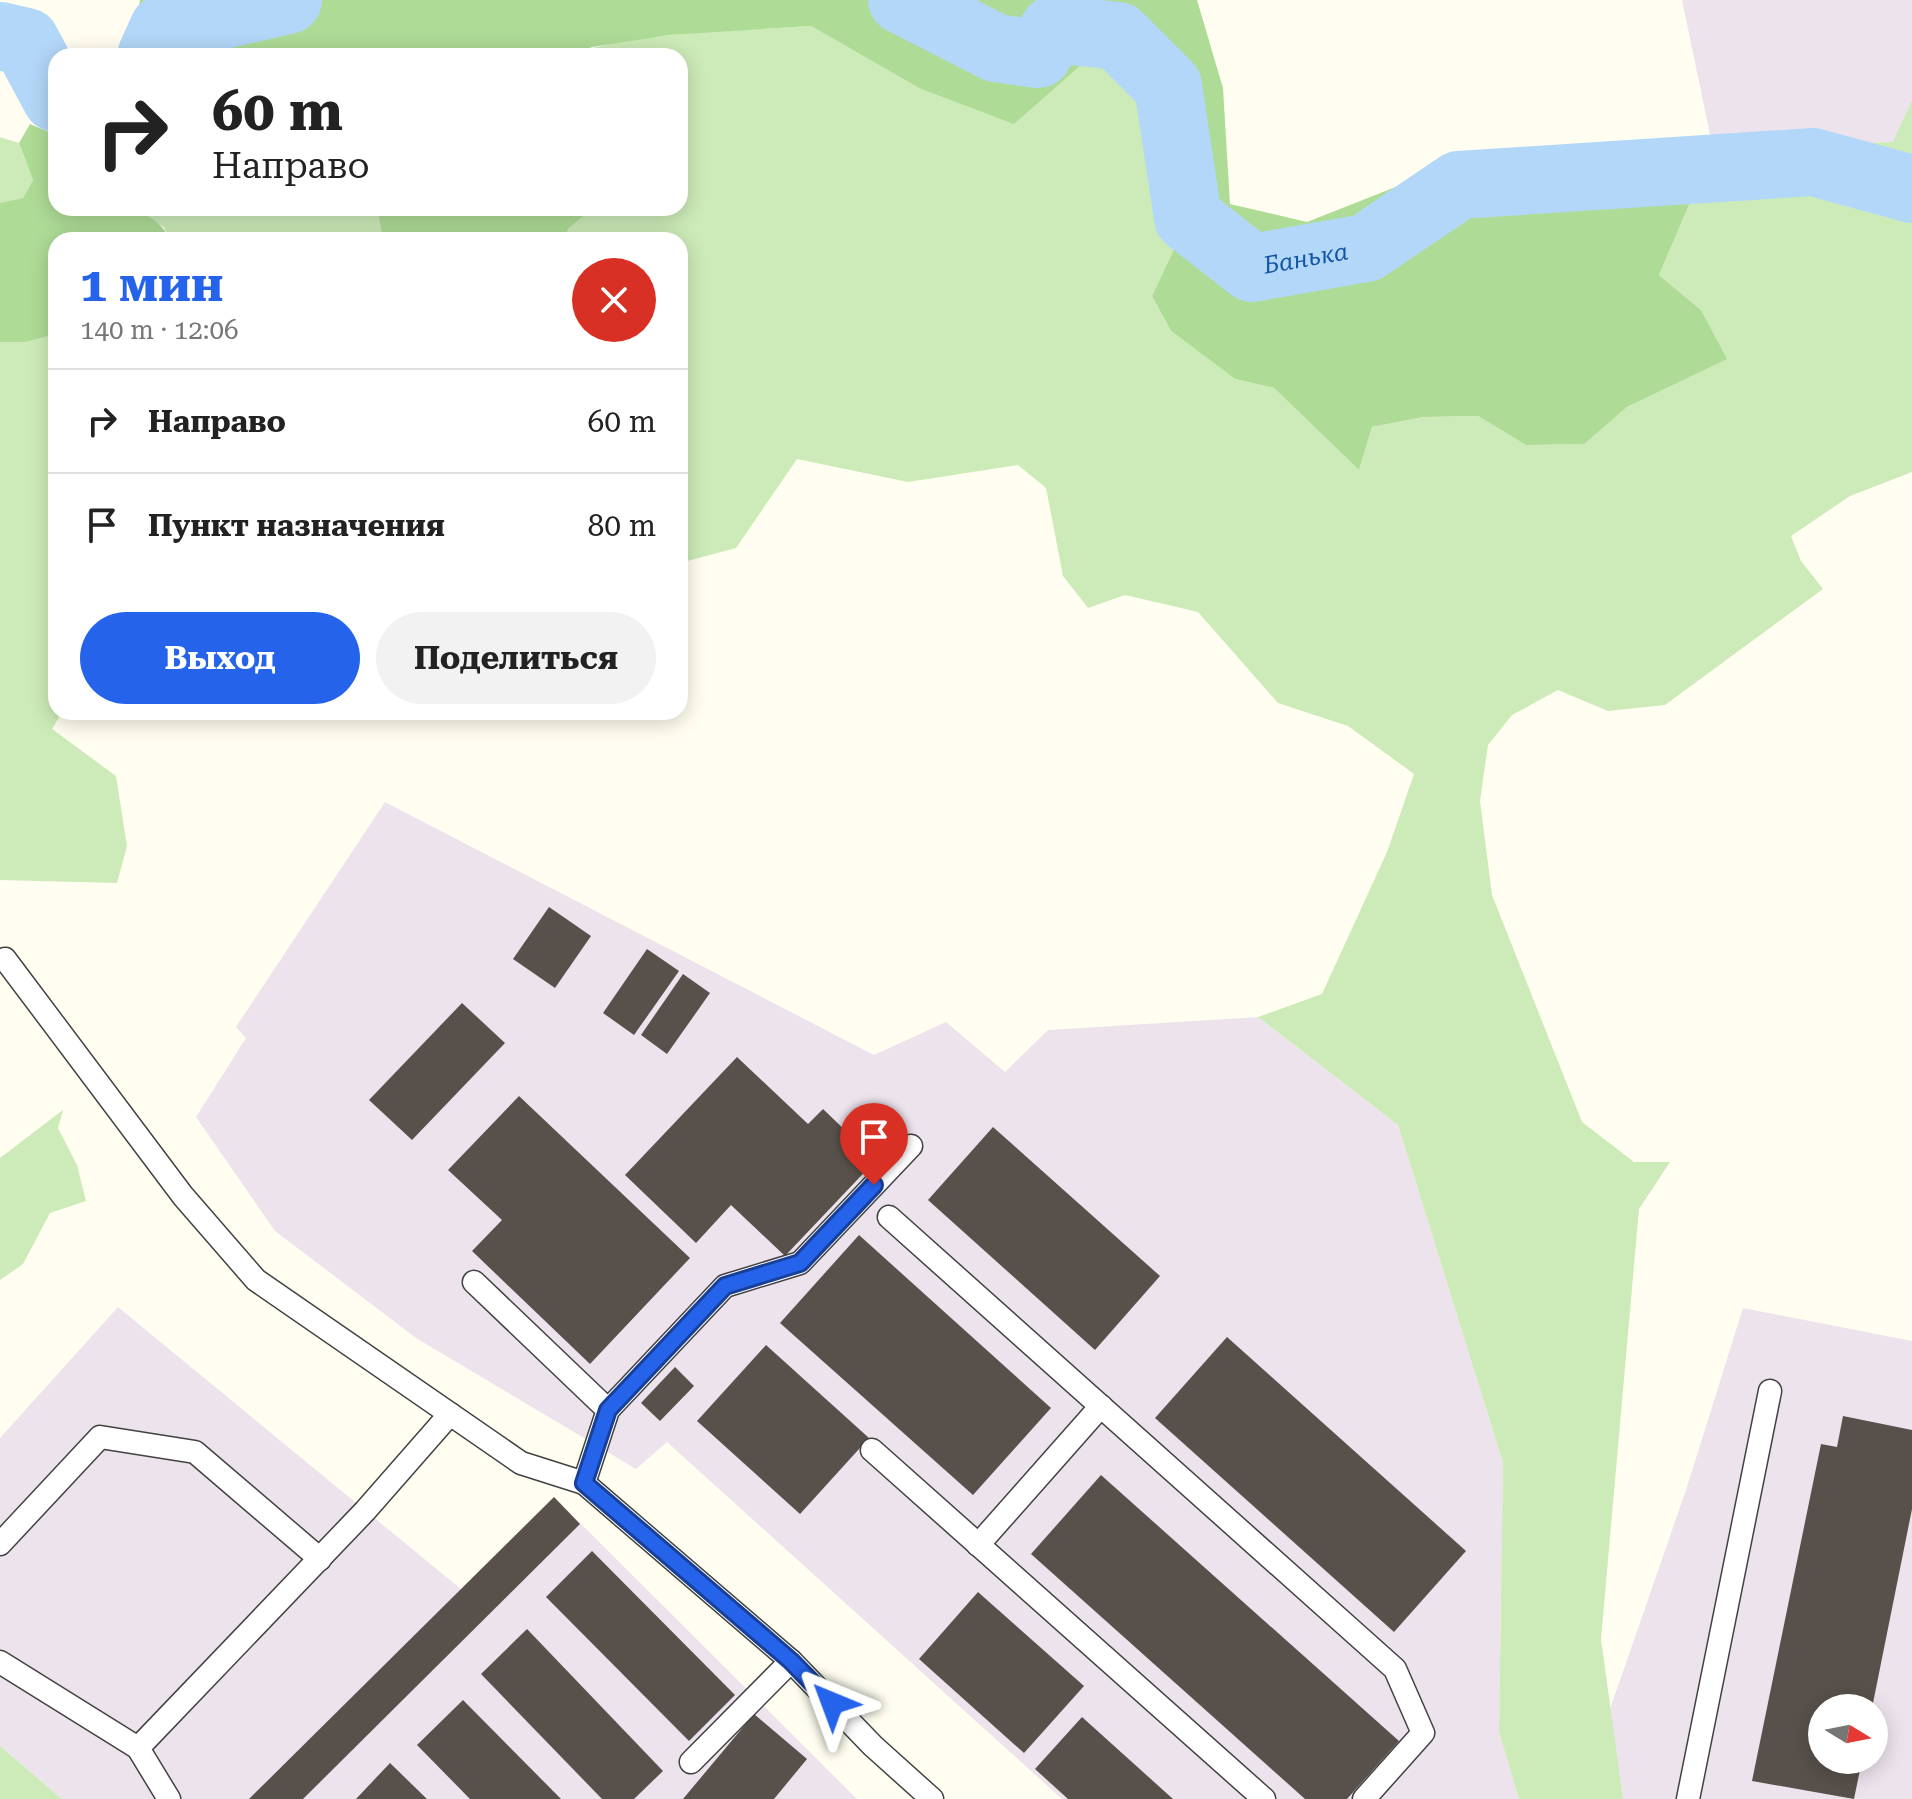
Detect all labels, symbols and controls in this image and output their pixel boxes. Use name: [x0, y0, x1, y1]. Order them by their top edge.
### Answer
text: 60 m: [212, 78, 343, 144]
icon: right: [80, 80, 184, 184]
text: Направо: [212, 145, 370, 187]
water label: Банька: [1260, 237, 1350, 280]
text: 1 мин: [80, 257, 223, 313]
button: close: [572, 258, 656, 342]
text: 140 m · 12:06: [80, 315, 239, 345]
icon: right: [80, 399, 124, 443]
text: Направо: [148, 404, 286, 439]
text: 60 m: [587, 404, 656, 439]
icon: arrive: [80, 503, 124, 547]
text: Пункт назначения: [148, 508, 445, 543]
text: 80 m: [587, 508, 656, 543]
button: Выход: [80, 612, 360, 704]
button: Поделиться: [376, 612, 656, 704]
pin: [840, 1103, 908, 1185]
icon: arrive: [852, 1115, 896, 1159]
position arrow: [790, 1661, 874, 1745]
north arrow: [1808, 1694, 1888, 1774]
map controls: [1808, 1694, 1888, 1774]

